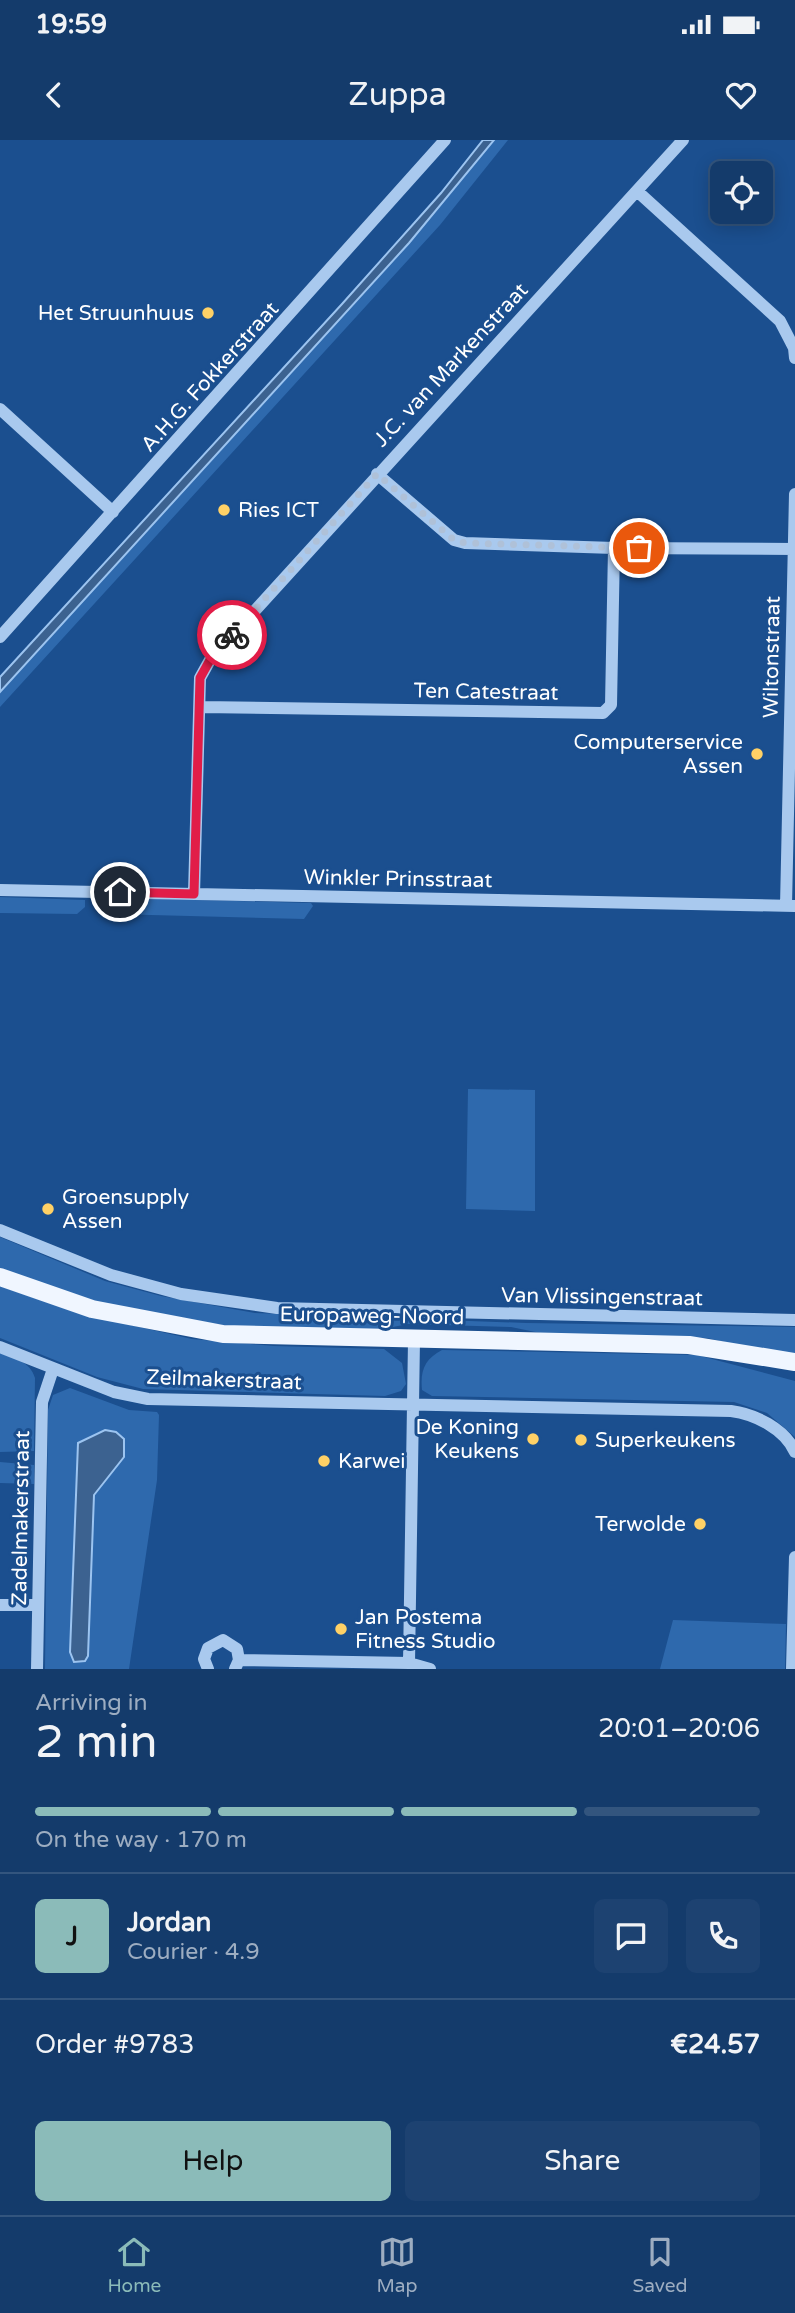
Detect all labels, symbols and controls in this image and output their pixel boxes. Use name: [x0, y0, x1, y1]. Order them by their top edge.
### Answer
text: 19:59: [35, 9, 107, 40]
icon: back: [35, 76, 73, 114]
text: Zuppa: [348, 76, 447, 114]
icon: heart: [722, 76, 760, 114]
map controls: [710, 161, 773, 224]
button: locate: [710, 161, 773, 224]
street label: J.C. van Markenstraat: [369, 278, 533, 452]
street label: A.H.G. Fokkerstraat: [136, 297, 284, 457]
place label: Het Struunhuus: [38, 301, 194, 326]
marker: Het Struunhuus: [200, 305, 216, 321]
place label: Ries ICT: [238, 498, 319, 523]
marker: Ries ICT: [216, 502, 232, 518]
pin: [609, 518, 669, 578]
icon: bag: [620, 529, 658, 567]
street label: Wiltonstraat: [758, 596, 786, 718]
courier: [197, 600, 267, 670]
icon: bike: [213, 616, 251, 654]
street label: Ten Catestraat: [413, 678, 559, 706]
place label: Computerservice Assen: [573, 730, 743, 779]
marker: Computerservice Assen: [749, 746, 765, 762]
pin: [90, 862, 150, 922]
street label: Winkler Prinsstraat: [303, 865, 493, 893]
icon: home: [101, 873, 139, 911]
place label: Groensupply Assen: [62, 1185, 189, 1234]
marker: Groensupply Assen: [40, 1201, 56, 1217]
street label: Van Vlissingenstraat: [501, 1283, 703, 1311]
street label: Europaweg-Noord: [280, 1302, 464, 1330]
street label: Zeilmakerstraat: [146, 1365, 302, 1395]
place label: De Koning Keukens: [415, 1415, 519, 1464]
place label: Superkeukens: [595, 1428, 736, 1453]
street label: Zadelmakerstraat: [7, 1430, 35, 1606]
marker: De Koning Keukens: [525, 1431, 541, 1447]
marker: Superkeukens: [573, 1432, 589, 1448]
place label: Karwei: [338, 1449, 406, 1474]
marker: Karwei: [316, 1453, 332, 1469]
place label: Terwolde: [595, 1512, 686, 1537]
marker: Terwolde: [692, 1516, 708, 1532]
place label: Jan Postema Fitness Studio: [355, 1605, 496, 1654]
marker: Jan Postema Fitness Studio: [333, 1621, 349, 1637]
text: Arriving in: [35, 1689, 148, 1717]
text: 20:01–20:06: [598, 1713, 760, 1744]
text: 2 min: [35, 1715, 158, 1770]
text: On the way · 170 m: [35, 1826, 247, 1854]
button: chat: [594, 1899, 668, 1973]
button: phone: [686, 1899, 760, 1973]
text: Jordan: [127, 1907, 211, 1938]
text: J: [66, 1921, 78, 1952]
text: Courier · 4.9: [127, 1938, 260, 1966]
text: Order #9783: [35, 2029, 195, 2060]
text: €24.57: [670, 2029, 760, 2060]
button: Help: [35, 2121, 391, 2201]
button: Share: [405, 2121, 760, 2201]
tab: Home: [108, 2233, 161, 2297]
tab: Map: [376, 2233, 417, 2297]
tab: Saved: [633, 2233, 687, 2297]

